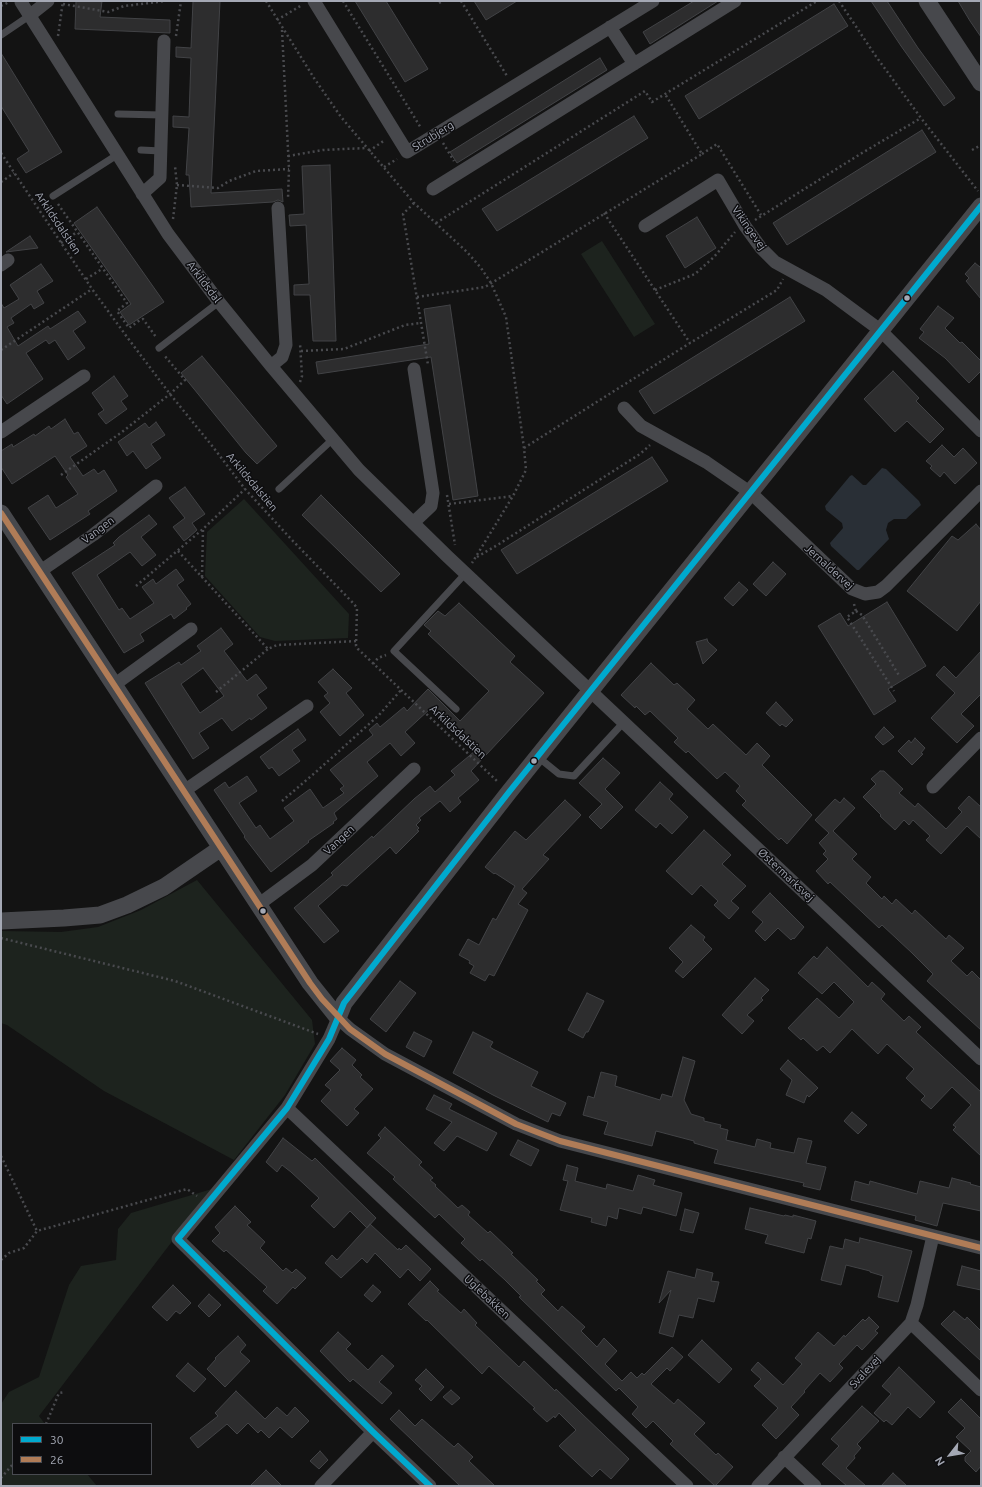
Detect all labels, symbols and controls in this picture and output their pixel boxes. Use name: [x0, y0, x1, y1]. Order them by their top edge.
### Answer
street label: Strubjerg: [410, 118, 456, 154]
street label: Arkildsdalstien: [32, 189, 84, 257]
street label: Vikingevej: [729, 203, 769, 253]
street label: Arkildsdal: [184, 259, 224, 305]
unlabelled marker: [902, 293, 912, 303]
street label: Arkildsdalstien: [224, 450, 280, 514]
street label: Vangen: [79, 513, 117, 547]
street label: Jernaldervej: [802, 542, 856, 592]
street label: Arkildsdalstien: [427, 702, 489, 762]
unlabelled marker: [529, 756, 539, 766]
street label: Vangen: [321, 822, 357, 858]
street label: Østermarksvej: [755, 846, 817, 904]
unlabelled marker: [258, 906, 268, 916]
street label: Uglebakken: [461, 1272, 513, 1322]
street label: Svalevej: [847, 1353, 883, 1391]
legend: [12, 1423, 152, 1475]
text: 30: [50, 1433, 64, 1446]
north arrow: [930, 1435, 970, 1475]
text: 26: [50, 1453, 64, 1466]
text: N: [932, 1455, 947, 1468]

